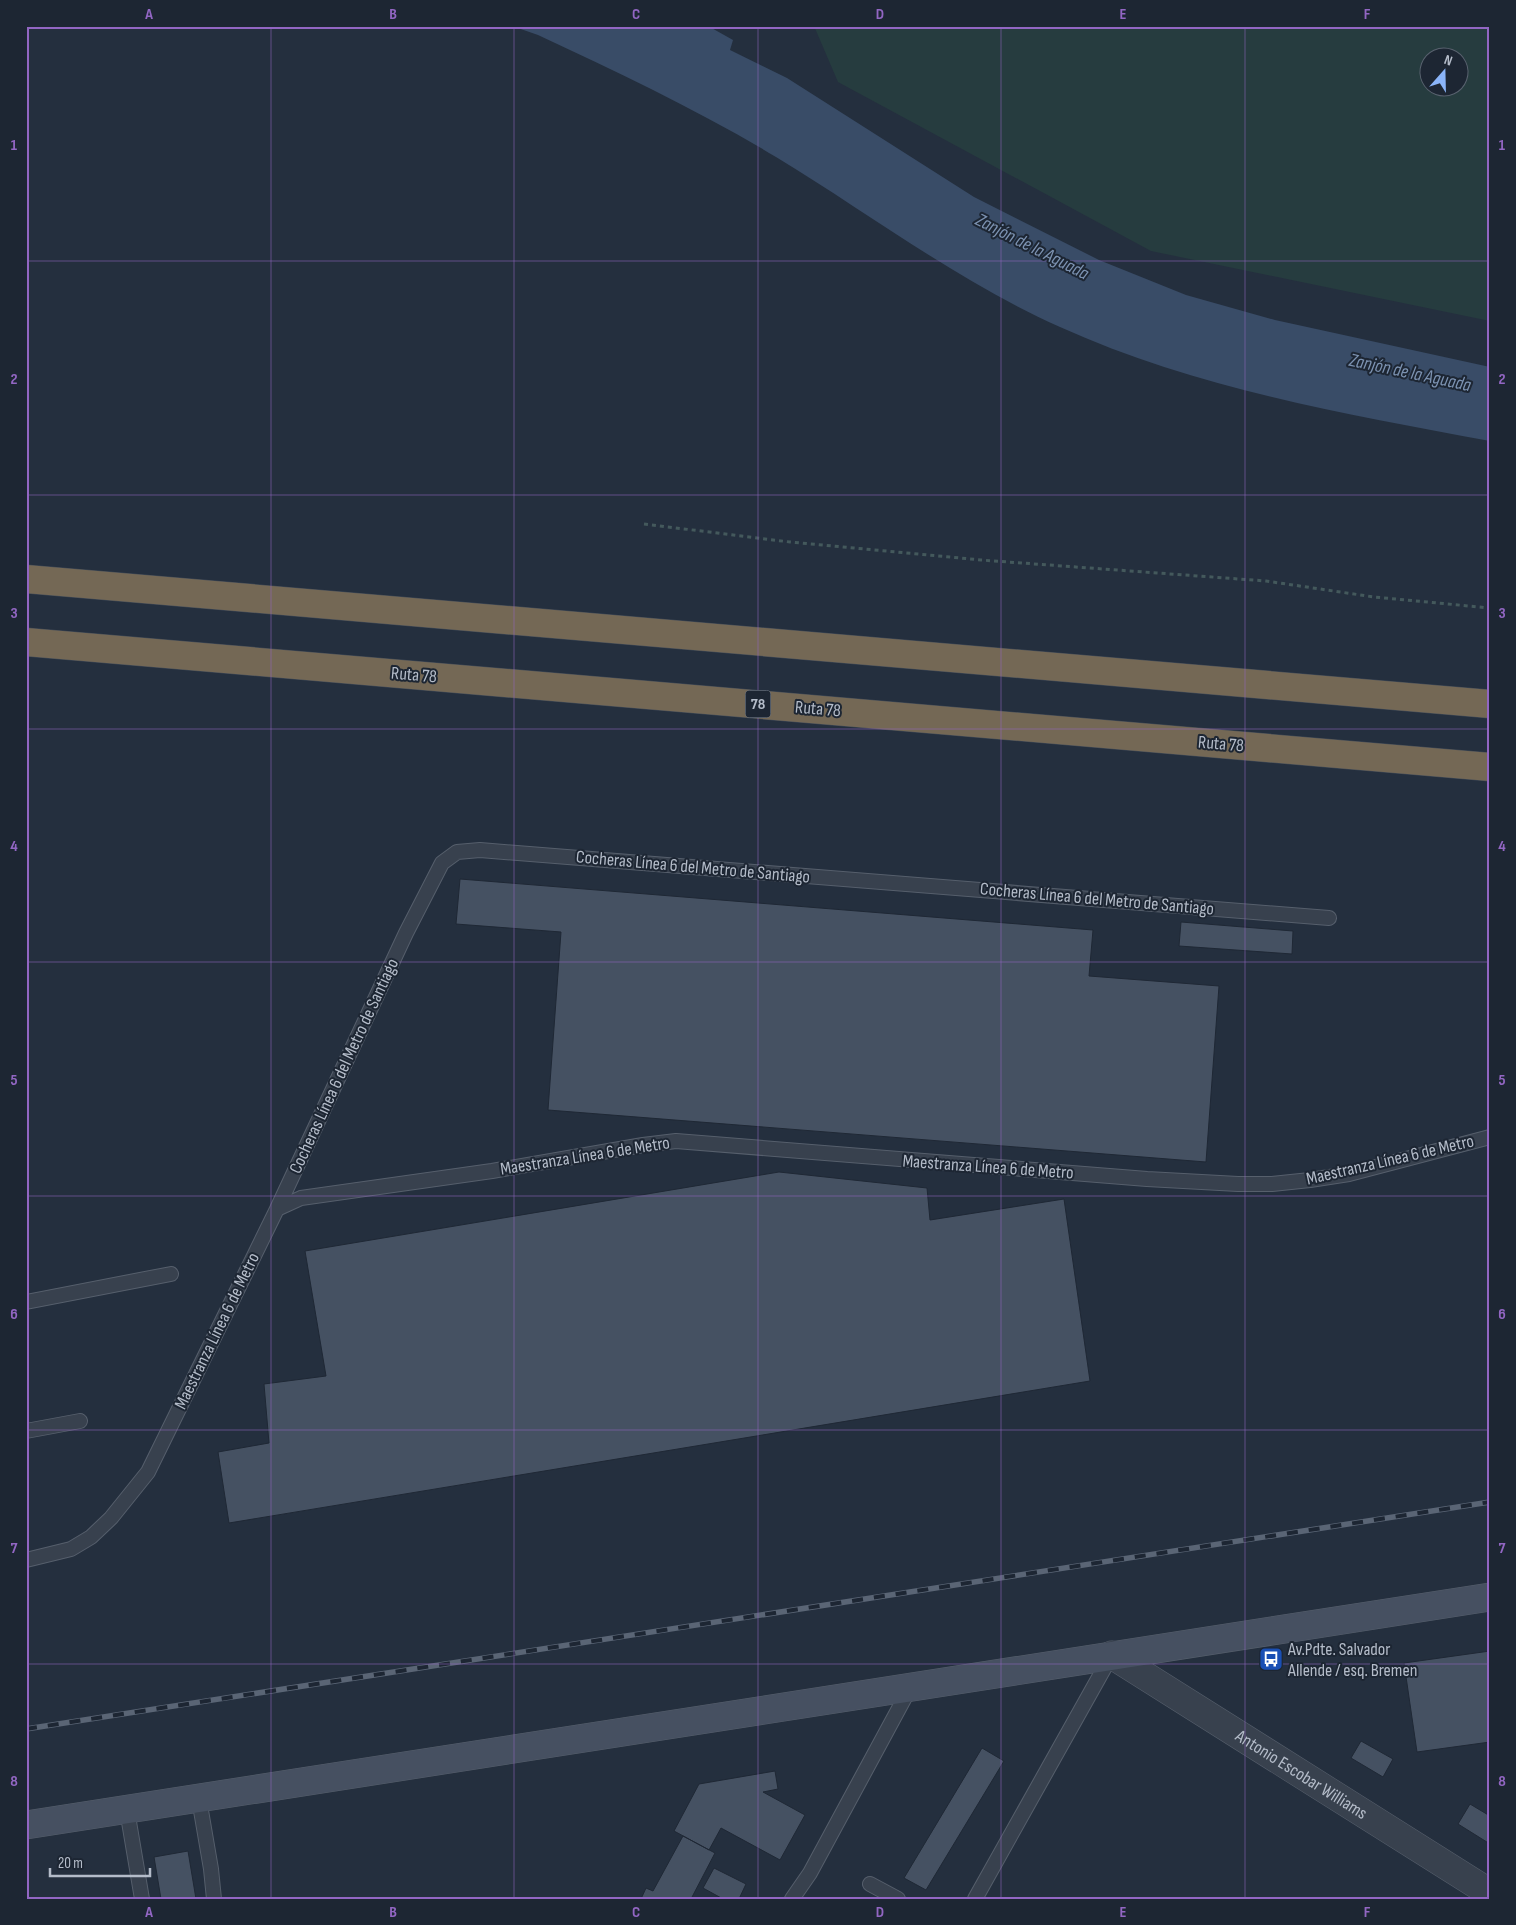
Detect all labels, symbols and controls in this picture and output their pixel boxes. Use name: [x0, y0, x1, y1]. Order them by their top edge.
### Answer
text: A: [144, 5, 153, 24]
text: B: [389, 5, 397, 24]
text: C: [632, 5, 640, 24]
text: D: [876, 5, 884, 24]
text: E: [1120, 5, 1127, 24]
text: F: [1364, 5, 1371, 24]
north arrow: [1418, 48, 1468, 98]
text: N: [1442, 51, 1455, 70]
text: 1: [11, 136, 18, 155]
text: 1: [1499, 136, 1506, 155]
water label: Zanjón de la Aguada: [971, 208, 1093, 286]
water label: Zanjón de la Aguada: [1346, 349, 1473, 397]
text: 2: [10, 370, 18, 389]
text: 2: [1498, 370, 1506, 389]
text: 3: [10, 604, 18, 623]
text: 3: [1498, 604, 1506, 623]
street label: Ruta 78: [390, 663, 438, 687]
road number: 78: [746, 691, 770, 718]
street label: Ruta 78: [794, 697, 842, 721]
street label: Ruta 78: [1197, 732, 1245, 756]
text: 4: [10, 837, 18, 856]
text: 4: [1498, 837, 1506, 856]
street label: Cocheras Línea 6 del Metro de Santiago: [575, 846, 811, 888]
street label: Cocheras Línea 6 del Metro de Santiago: [979, 878, 1215, 920]
street label: Cocheras Línea 6 del Metro de Santiago: [285, 955, 403, 1177]
text: 5: [10, 1071, 18, 1090]
text: 5: [1498, 1071, 1506, 1090]
street label: Maestranza Línea 6 de Metro: [1304, 1130, 1476, 1190]
street label: Maestranza Línea 6 de Metro: [499, 1132, 671, 1180]
street label: Maestranza Línea 6 de Metro: [902, 1151, 1074, 1183]
street label: Maestranza Línea 6 de Metro: [170, 1249, 264, 1413]
text: 6: [10, 1305, 18, 1324]
text: 6: [1498, 1305, 1506, 1324]
text: 7: [11, 1539, 18, 1558]
text: 7: [1499, 1539, 1506, 1558]
place label: Av.Pdte. Salvador Allende / esq. Bremen: [1287, 1639, 1417, 1681]
bus stop icon: Av.Pdte. Salvador Allende / esq. Bremen: [1258, 1646, 1284, 1672]
street label: Antonio Escobar Williams: [1231, 1725, 1371, 1824]
text: 8: [10, 1772, 18, 1791]
text: 8: [1498, 1772, 1506, 1791]
scale bar: [50, 1845, 150, 1877]
text: 20 m: [58, 1854, 83, 1873]
text: A: [144, 1903, 153, 1922]
text: B: [389, 1903, 397, 1922]
text: C: [632, 1903, 640, 1922]
text: D: [876, 1903, 884, 1922]
text: E: [1120, 1903, 1127, 1922]
text: F: [1364, 1903, 1371, 1922]

